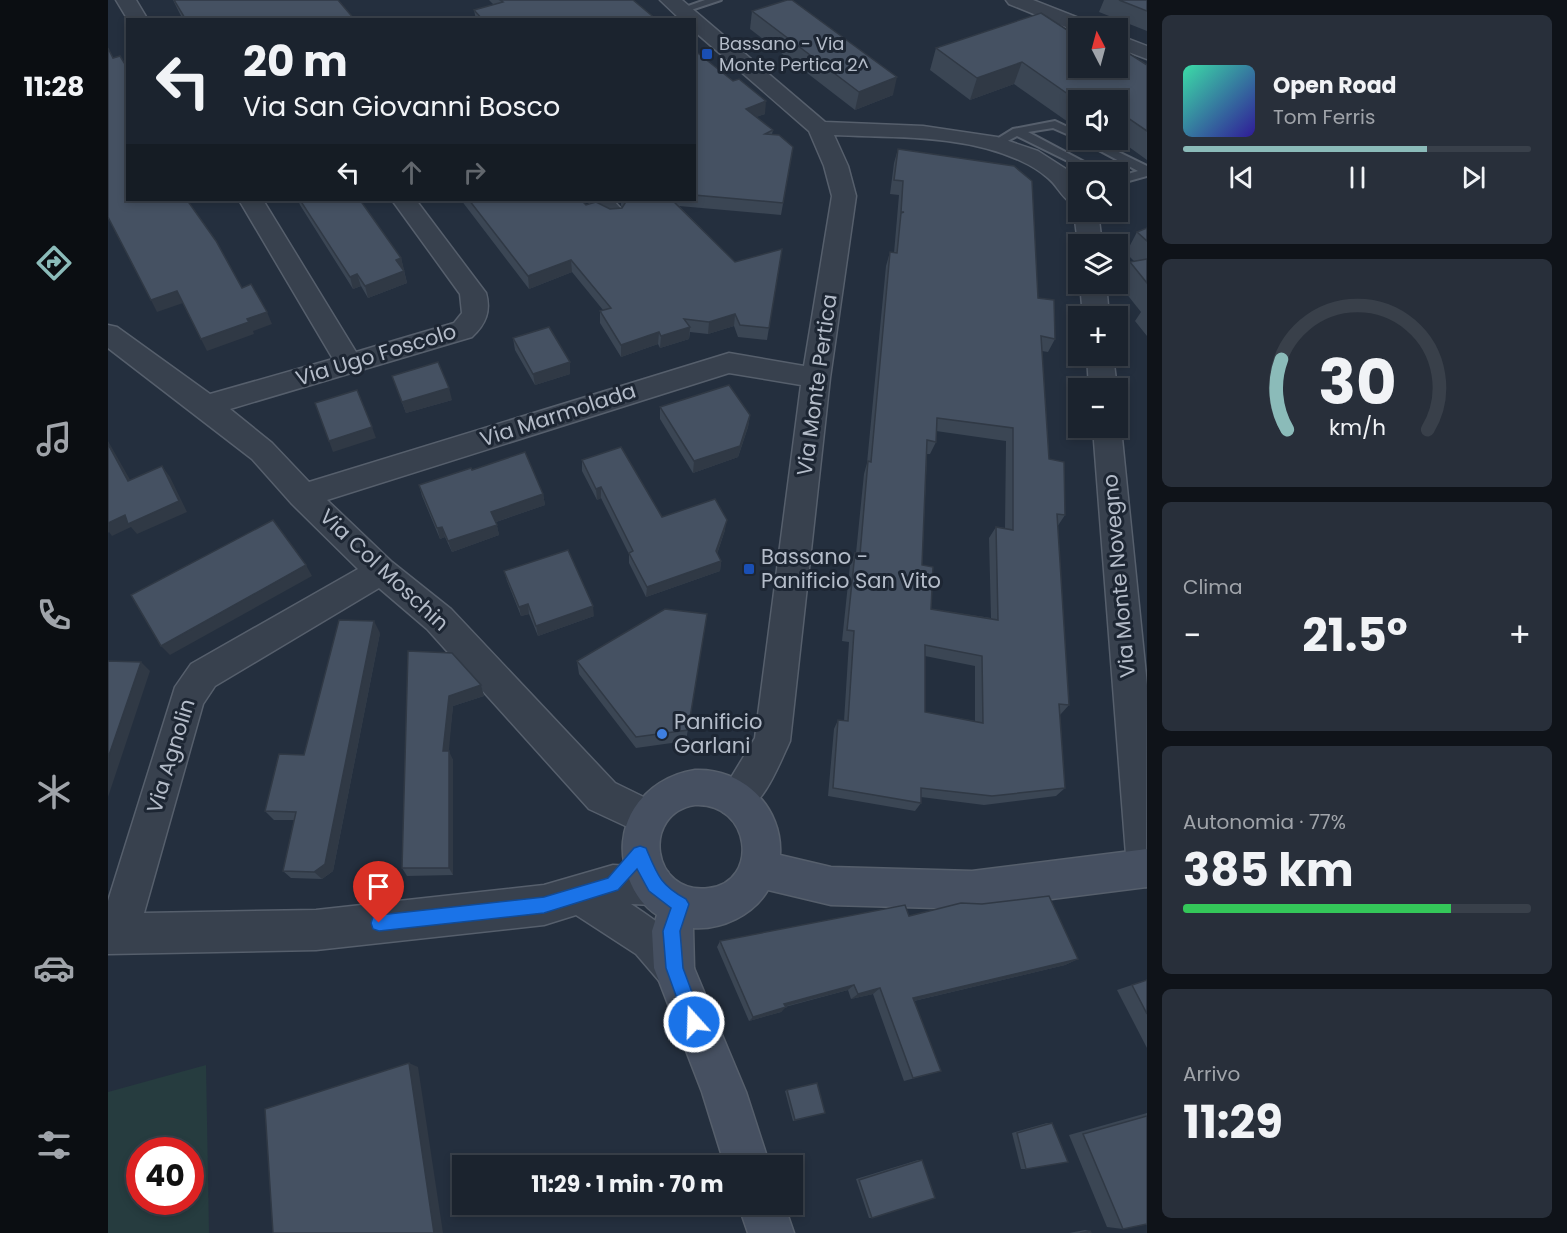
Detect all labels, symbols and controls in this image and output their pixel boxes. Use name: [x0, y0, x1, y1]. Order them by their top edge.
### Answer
north arrow: [1068, 18, 1128, 78]
map controls: [1068, 18, 1128, 438]
place label: Bassano - Via Monte Pertica 2^: [719, 31, 869, 77]
text: 20 m: [243, 32, 348, 91]
icon: left: [144, 42, 222, 120]
marker: Bassano - Via Monte Pertica 2^: [700, 47, 714, 61]
text: 11:28: [24, 68, 84, 105]
text: Open Road: [1273, 70, 1397, 101]
text: Via San Giovanni Bosco: [243, 88, 560, 125]
button: sound: [1068, 90, 1128, 150]
text: Tom Ferris: [1273, 103, 1375, 131]
icon: left: [332, 156, 365, 189]
icon: ahead: [395, 156, 428, 189]
icon: right: [458, 156, 491, 189]
icon: previous: [1225, 161, 1258, 194]
icon: pause: [1341, 161, 1374, 194]
icon: next: [1457, 161, 1490, 194]
button: search: [1068, 162, 1128, 222]
button: layers: [1068, 234, 1128, 294]
icon: directions: [33, 242, 75, 284]
street label: Via Monte Pertica: [789, 292, 844, 478]
button: +: [1068, 306, 1128, 366]
street label: Via Ugo Foscolo: [292, 316, 460, 393]
text: 30: [1318, 338, 1396, 426]
street label: Via Marmolada: [476, 376, 639, 453]
button: −: [1068, 378, 1128, 438]
text: km/h: [1328, 412, 1386, 443]
icon: music: [33, 418, 75, 460]
street label: Via Monte Novegno: [1095, 473, 1142, 679]
street label: Via Col Moschin: [313, 502, 455, 637]
place label: Bassano - Panificio San Vito: [761, 542, 941, 595]
marker: Bassano - Panificio San Vito: [742, 562, 756, 576]
text: Clima: [1183, 573, 1242, 601]
icon: phone: [33, 594, 75, 636]
text: 21.5°: [1302, 604, 1408, 667]
text: −: [1183, 612, 1201, 659]
text: +: [1508, 612, 1531, 659]
street label: Via Agnolin: [139, 695, 202, 817]
place label: Panificio Garlani: [674, 707, 762, 760]
marker: Panificio Garlani: [655, 727, 669, 741]
icon: climate: [33, 771, 75, 813]
text: Autonomia · 77%: [1183, 808, 1346, 836]
text: 385 km: [1183, 839, 1354, 902]
pin: [353, 861, 404, 923]
icon: arrive: [362, 870, 395, 903]
icon: car: [33, 947, 75, 989]
position arrow: [662, 990, 726, 1054]
text: Arrivo: [1183, 1060, 1240, 1088]
text: 11:29: [1183, 1091, 1283, 1154]
icon: filters: [33, 1124, 75, 1166]
speed limit sign: 40: [126, 1137, 204, 1215]
text: 11:29 · 1 min · 70 m: [531, 1169, 724, 1200]

